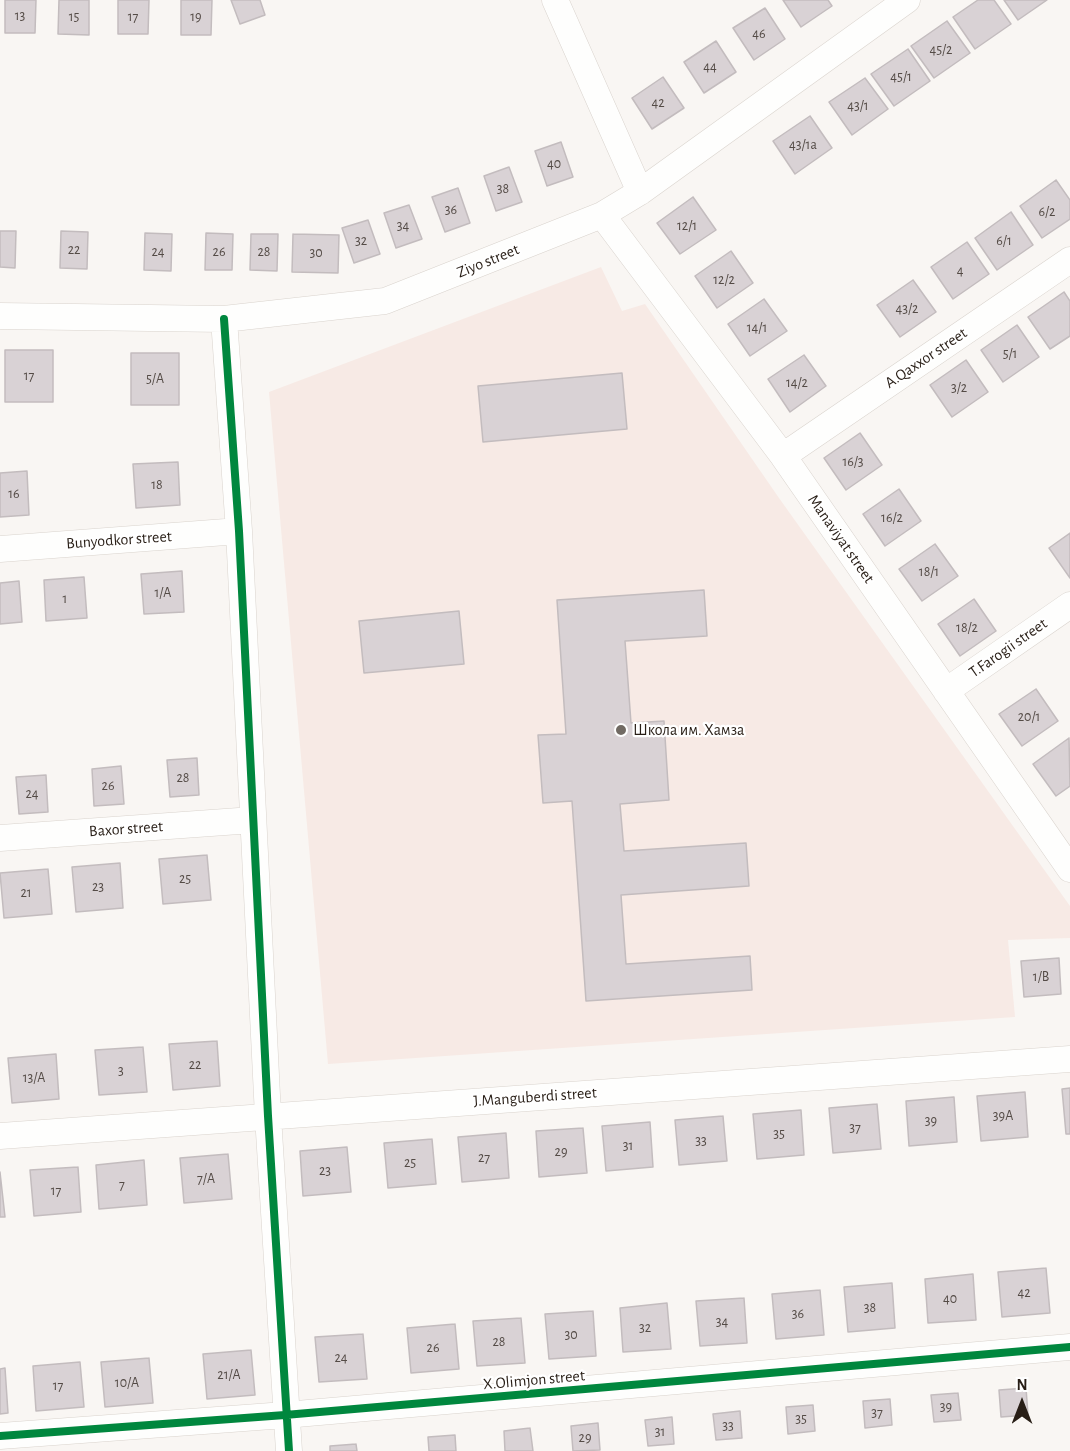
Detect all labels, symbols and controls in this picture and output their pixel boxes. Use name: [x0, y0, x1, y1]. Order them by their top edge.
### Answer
house number: 13: [15, 8, 25, 24]
house number: 15: [69, 9, 79, 25]
house number: 17: [128, 9, 138, 25]
house number: 19: [190, 9, 202, 25]
house number: 46: [752, 26, 766, 42]
house number: 45/2: [930, 42, 952, 58]
house number: 44: [703, 59, 717, 75]
house number: 45/1: [890, 69, 912, 85]
house number: 42: [651, 95, 665, 111]
house number: 43/1: [847, 98, 869, 114]
house number: 43/1a: [789, 137, 817, 153]
house number: 40: [547, 156, 561, 172]
house number: 38: [497, 181, 509, 197]
house number: 36: [445, 202, 457, 218]
house number: 6/2: [1039, 204, 1055, 220]
house number: 34: [397, 218, 409, 234]
house number: 12/1: [677, 218, 697, 234]
house number: 32: [355, 233, 367, 249]
house number: 6/1: [996, 233, 1012, 249]
street label: Ziyo street: [454, 240, 522, 282]
house number: 22: [68, 242, 80, 258]
house number: 24: [151, 244, 165, 260]
house number: 26: [213, 244, 225, 260]
house number: 28: [257, 244, 271, 260]
house number: 30: [309, 245, 323, 261]
house number: 4: [957, 263, 963, 279]
house number: 12/2: [713, 272, 735, 288]
house number: 43/2: [896, 301, 918, 317]
house number: 14/1: [747, 320, 767, 336]
street label: A.Qaxxor street: [881, 323, 971, 393]
house number: 5/1: [1003, 346, 1017, 362]
house number: 17: [24, 368, 34, 384]
house number: 5/A: [146, 371, 164, 387]
house number: 14/2: [786, 375, 808, 391]
house number: 3/2: [951, 380, 967, 396]
house number: 16/3: [842, 454, 864, 470]
house number: 18: [151, 477, 163, 493]
house number: 16: [8, 486, 20, 502]
street label: Manaviyat street: [803, 491, 879, 587]
house number: 16/2: [881, 510, 903, 526]
street label: Bunyodkor street: [66, 527, 172, 553]
house number: 18/1: [919, 564, 939, 580]
house number: 1/A: [155, 585, 171, 601]
house number: 1: [63, 591, 67, 607]
street label: T.Farogii street: [965, 614, 1051, 682]
house number: 18/2: [956, 620, 978, 636]
house number: 20/1: [1018, 709, 1040, 725]
place label: Школа им. Хамза: [633, 720, 744, 740]
marker: Школа им. Хамза: [614, 723, 628, 737]
house number: 28: [176, 770, 190, 786]
house number: 26: [102, 778, 114, 794]
house number: 24: [25, 786, 39, 802]
street label: Baxor street: [88, 817, 164, 841]
house number: 25: [179, 871, 191, 887]
house number: 23: [92, 879, 104, 895]
house number: 21: [20, 885, 32, 901]
house number: 1/B: [1033, 969, 1049, 985]
house number: 22: [189, 1057, 201, 1073]
house number: 3: [118, 1063, 124, 1079]
house number: 13/A: [23, 1070, 45, 1086]
street label: J.Manguberdi street: [473, 1083, 597, 1111]
house number: 39A: [993, 1108, 1013, 1124]
house number: 39: [925, 1113, 937, 1129]
house number: 37: [849, 1120, 861, 1136]
house number: 35: [773, 1126, 785, 1142]
house number: 33: [695, 1133, 707, 1149]
house number: 31: [623, 1138, 633, 1154]
house number: 29: [555, 1144, 567, 1160]
house number: 27: [478, 1150, 490, 1166]
house number: 25: [404, 1155, 416, 1171]
house number: 23: [319, 1163, 331, 1179]
house number: 7/A: [197, 1171, 215, 1187]
house number: 7: [119, 1177, 125, 1193]
house number: 17: [51, 1183, 61, 1199]
house number: 42: [1017, 1285, 1031, 1301]
house number: 40: [943, 1291, 957, 1307]
house number: 38: [864, 1300, 876, 1316]
house number: 36: [792, 1306, 804, 1322]
house number: 34: [716, 1314, 728, 1330]
house number: 32: [639, 1320, 651, 1336]
house number: 30: [564, 1327, 578, 1343]
house number: 28: [492, 1334, 506, 1350]
house number: 26: [427, 1340, 439, 1356]
house number: 24: [334, 1350, 348, 1366]
street label: X.Olimjon street: [482, 1366, 586, 1394]
house number: 21/A: [217, 1367, 241, 1383]
north arrow: [992, 1373, 1052, 1433]
house number: 10/A: [115, 1375, 139, 1391]
text: N: [1016, 1377, 1028, 1393]
house number: 17: [53, 1378, 63, 1394]
house number: 39: [940, 1399, 952, 1415]
house number: 37: [871, 1405, 883, 1421]
house number: 35: [795, 1411, 807, 1427]
house number: 33: [722, 1418, 734, 1434]
house number: 31: [655, 1424, 665, 1440]
house number: 29: [579, 1430, 591, 1446]

